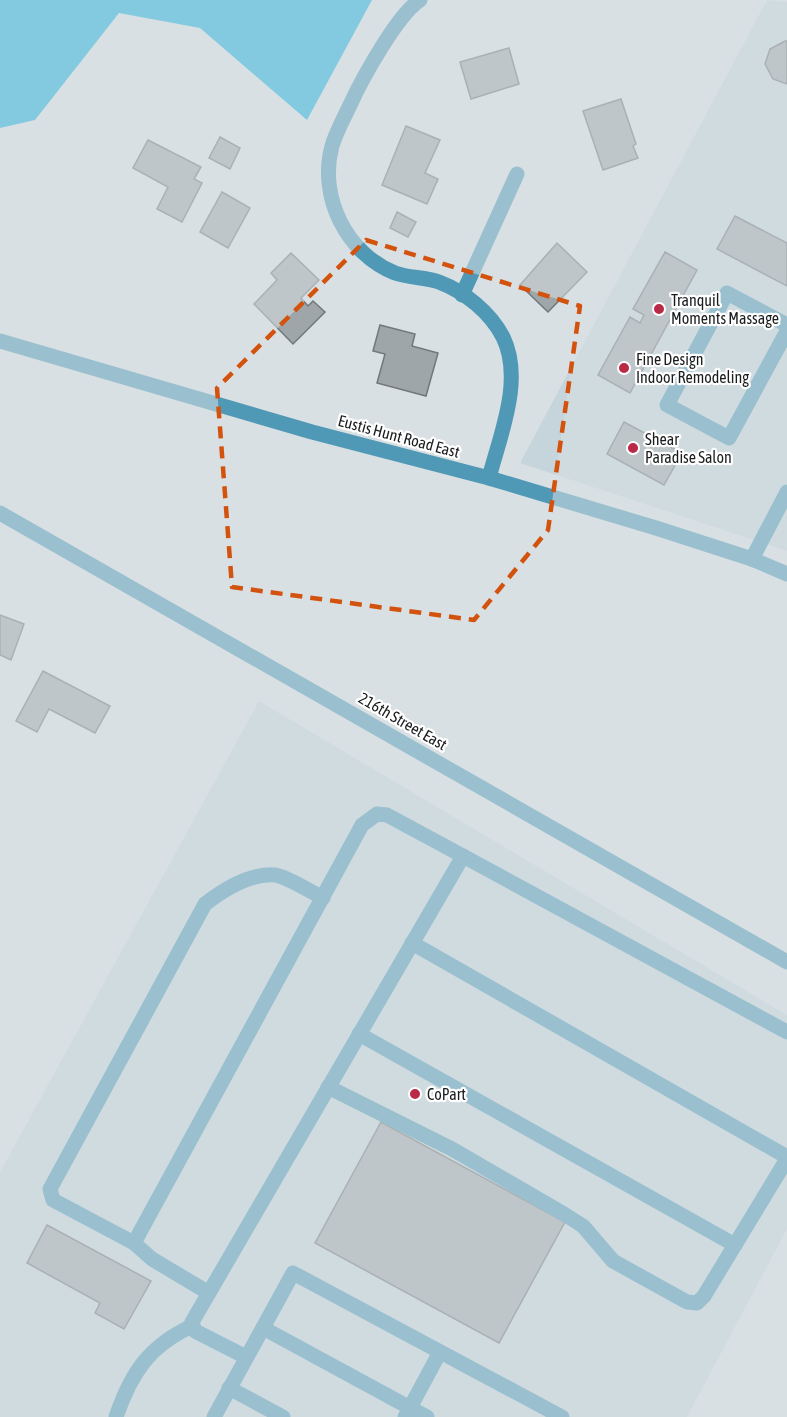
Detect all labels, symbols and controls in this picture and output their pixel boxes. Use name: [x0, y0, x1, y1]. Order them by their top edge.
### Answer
place label: Tranquil Moments Massage: [671, 291, 779, 328]
marker: Tranquil Moments Massage: [652, 302, 666, 316]
place label: Fine Design Indoor Remodeling: [636, 350, 749, 387]
marker: Fine Design Indoor Remodeling: [617, 361, 631, 375]
street label: Eustis Hunt Road East: [336, 411, 462, 461]
place label: Shear Paradise Salon: [645, 430, 732, 466]
marker: Shear Paradise Salon: [626, 441, 640, 455]
street label: 216th Street East: [356, 688, 451, 754]
place label: CoPart: [427, 1085, 466, 1103]
marker: CoPart: [408, 1087, 422, 1101]

